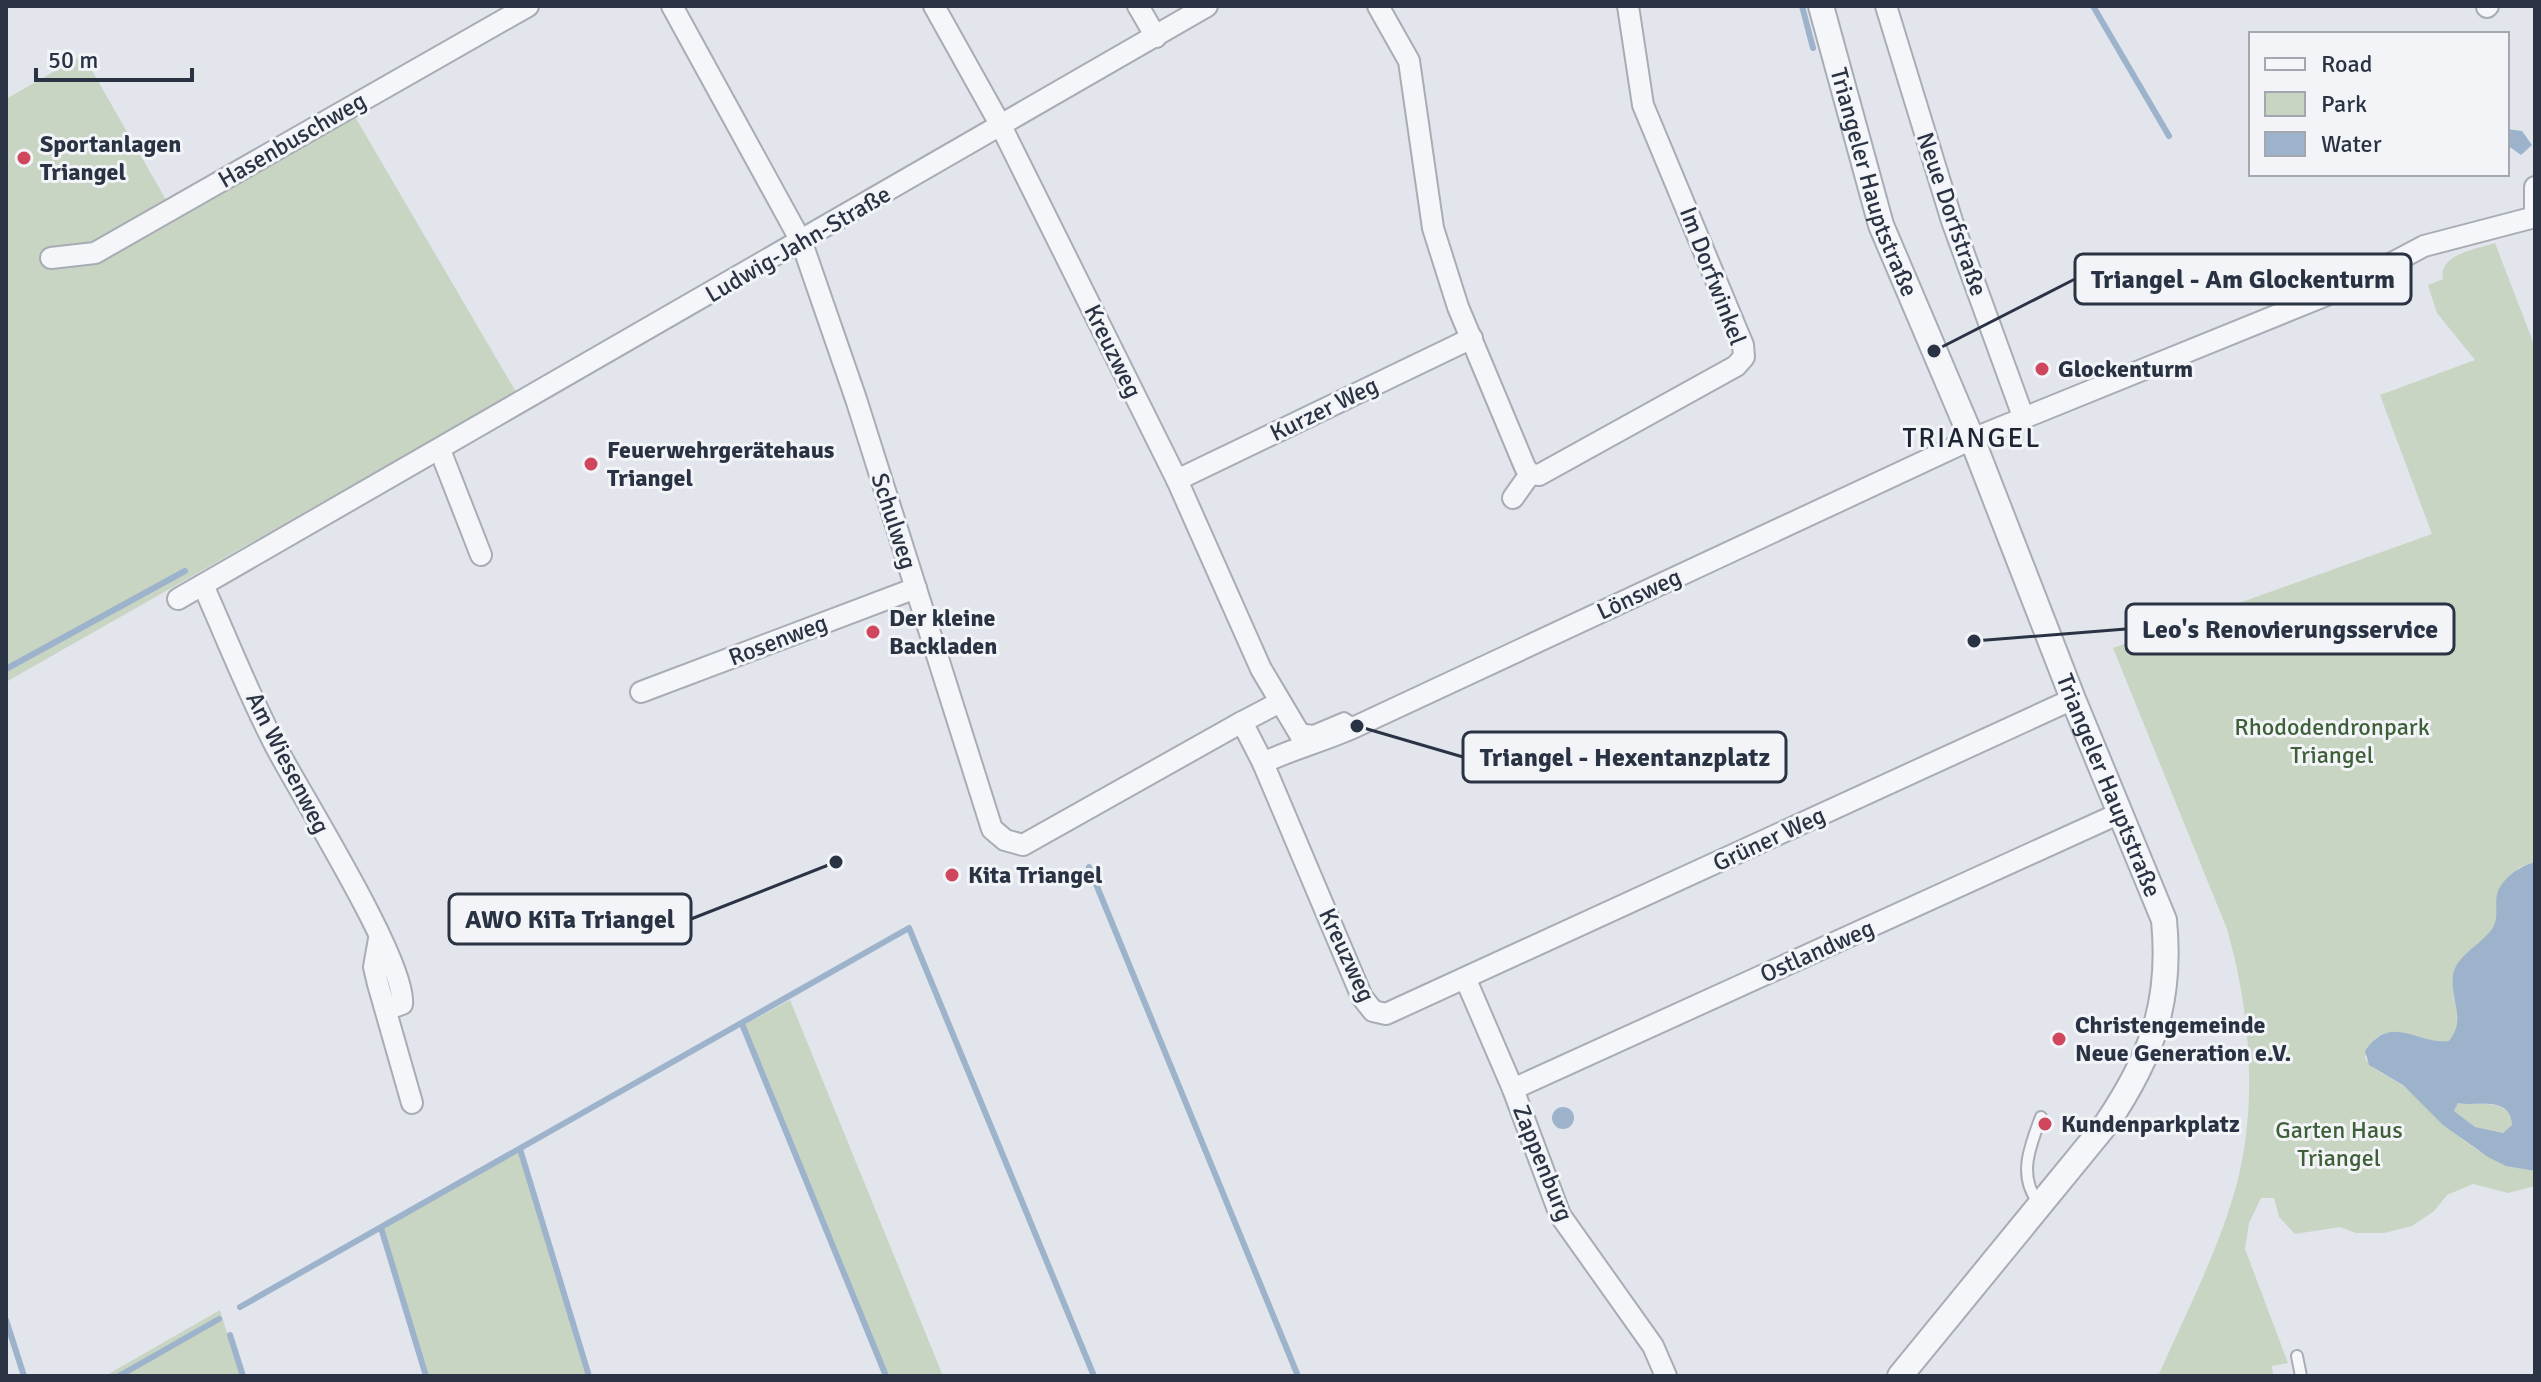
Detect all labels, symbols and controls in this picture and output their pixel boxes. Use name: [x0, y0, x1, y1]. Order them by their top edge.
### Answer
scale bar: [36, 32, 192, 82]
legend: [2249, 32, 2509, 176]
text: 50 m: [48, 45, 98, 75]
text: Road: [2321, 49, 2372, 79]
street label: Triangeler Hauptstraße: [1824, 64, 1925, 301]
street label: Hasenbuschweg: [213, 86, 371, 194]
text: Park: [2321, 89, 2367, 119]
street label: Neue Dorfstraße: [1910, 128, 1994, 300]
place label: Sportanlagen Triangel: [40, 129, 181, 187]
text: Water: [2321, 129, 2382, 159]
marker: Sportanlagen Triangel: [15, 149, 33, 167]
street label: Ludwig-Jahn-Straße: [700, 179, 896, 309]
street label: Im Dorfwinkel: [1673, 203, 1753, 349]
callout: Triangel - Am Glockenturm: [2075, 254, 2411, 304]
text: Triangel - Am Glockenturm: [2091, 264, 2395, 296]
street label: Kreuzweg: [1078, 299, 1148, 403]
place label: Glockenturm: [2058, 354, 2193, 384]
marker: Glockenturm: [2033, 360, 2051, 378]
street label: Kurzer Weg: [1265, 370, 1383, 448]
district label: TRIANGEL: [1902, 421, 2042, 455]
place label: Feuerwehrgerätehaus Triangel: [607, 435, 835, 493]
marker: Feuerwehrgerätehaus Triangel: [582, 455, 600, 473]
street label: Schulweg: [864, 469, 924, 573]
street label: Lönsweg: [1592, 561, 1686, 627]
place label: Der kleine Backladen: [889, 603, 997, 661]
callout: Leo's Renovierungsservice: [2126, 604, 2454, 654]
street label: Rosenweg: [724, 607, 832, 673]
text: Leo's Renovierungsservice: [2142, 614, 2438, 646]
marker: Der kleine Backladen: [864, 623, 882, 641]
street label: Triangeler Hauptstraße: [2050, 669, 2168, 902]
street label: Am Wiesenweg: [239, 687, 337, 839]
park label: Rhododendronpark Triangel: [2234, 712, 2430, 770]
callout: Triangel - Hexentanzplatz: [1463, 732, 1786, 782]
text: Triangel - Hexentanzplatz: [1480, 742, 1771, 774]
street label: Grüner Weg: [1708, 800, 1830, 878]
place label: Kita Triangel: [968, 860, 1103, 890]
marker: Kita Triangel: [943, 866, 961, 884]
callout: AWO KiTa Triangel: [449, 894, 691, 944]
street label: Kreuzweg: [1312, 903, 1382, 1007]
text: AWO KiTa Triangel: [465, 904, 675, 936]
street label: Ostlandweg: [1755, 913, 1879, 989]
place label: Christengemeinde Neue Generation e.V.: [2075, 1010, 2291, 1068]
marker: Christengemeinde Neue Generation e.V.: [2050, 1030, 2068, 1048]
street label: Zappenburg: [1506, 1100, 1580, 1226]
place label: Kundenparkplatz: [2061, 1109, 2240, 1139]
marker: Kundenparkplatz: [2036, 1115, 2054, 1133]
park label: Garten Haus Triangel: [2275, 1115, 2403, 1173]

